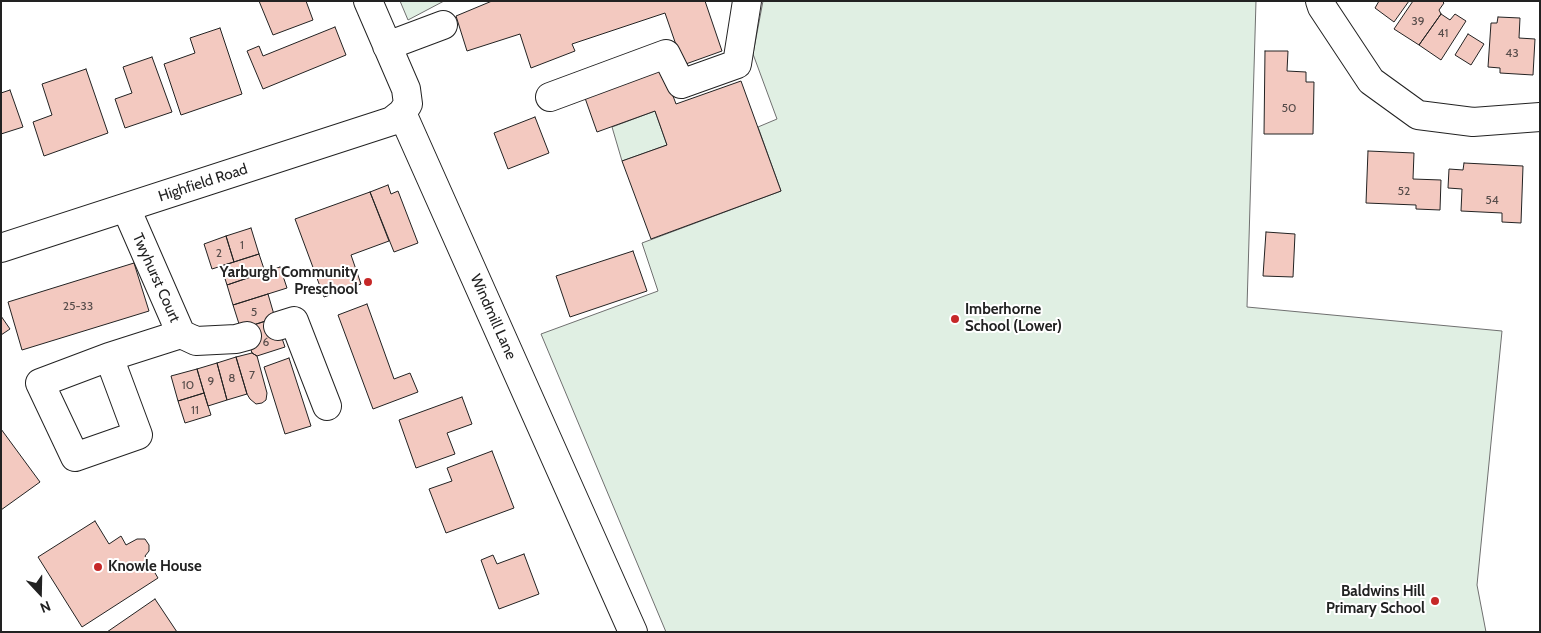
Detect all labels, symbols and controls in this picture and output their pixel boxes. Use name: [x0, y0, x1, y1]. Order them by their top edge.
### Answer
house number: 39: [1411, 14, 1425, 28]
house number: 41: [1438, 26, 1448, 40]
house number: 43: [1505, 46, 1519, 60]
house number: 50: [1282, 101, 1296, 115]
street label: Highfield Road: [156, 160, 250, 206]
house number: 52: [1398, 184, 1410, 198]
house number: 54: [1485, 193, 1499, 207]
street label: Twyhurst Court: [128, 231, 184, 325]
house number: 1: [240, 238, 244, 252]
house number: 2: [216, 246, 222, 260]
place label: Yarburgh Community Preschool: [220, 264, 358, 299]
street label: Windmill Lane: [466, 272, 520, 362]
marker: Yarburgh Community Preschool: [362, 276, 374, 288]
house number: 25-33: [63, 299, 93, 313]
place label: Imberhorne School (Lower): [965, 301, 1062, 336]
house number: 5: [251, 305, 257, 319]
marker: Imberhorne School (Lower): [949, 313, 961, 325]
house number: 6: [263, 335, 269, 349]
house number: 7: [249, 368, 255, 382]
house number: 8: [228, 371, 236, 385]
house number: 9: [208, 374, 214, 388]
house number: 10: [182, 378, 194, 392]
house number: 11: [191, 403, 199, 417]
place label: Knowle House: [108, 558, 202, 576]
marker: Knowle House: [92, 561, 104, 573]
north arrow: [15, 568, 65, 618]
place label: Baldwins Hill Primary School: [1326, 583, 1425, 618]
marker: Baldwins Hill Primary School: [1429, 595, 1441, 607]
text: N: [38, 597, 53, 617]

